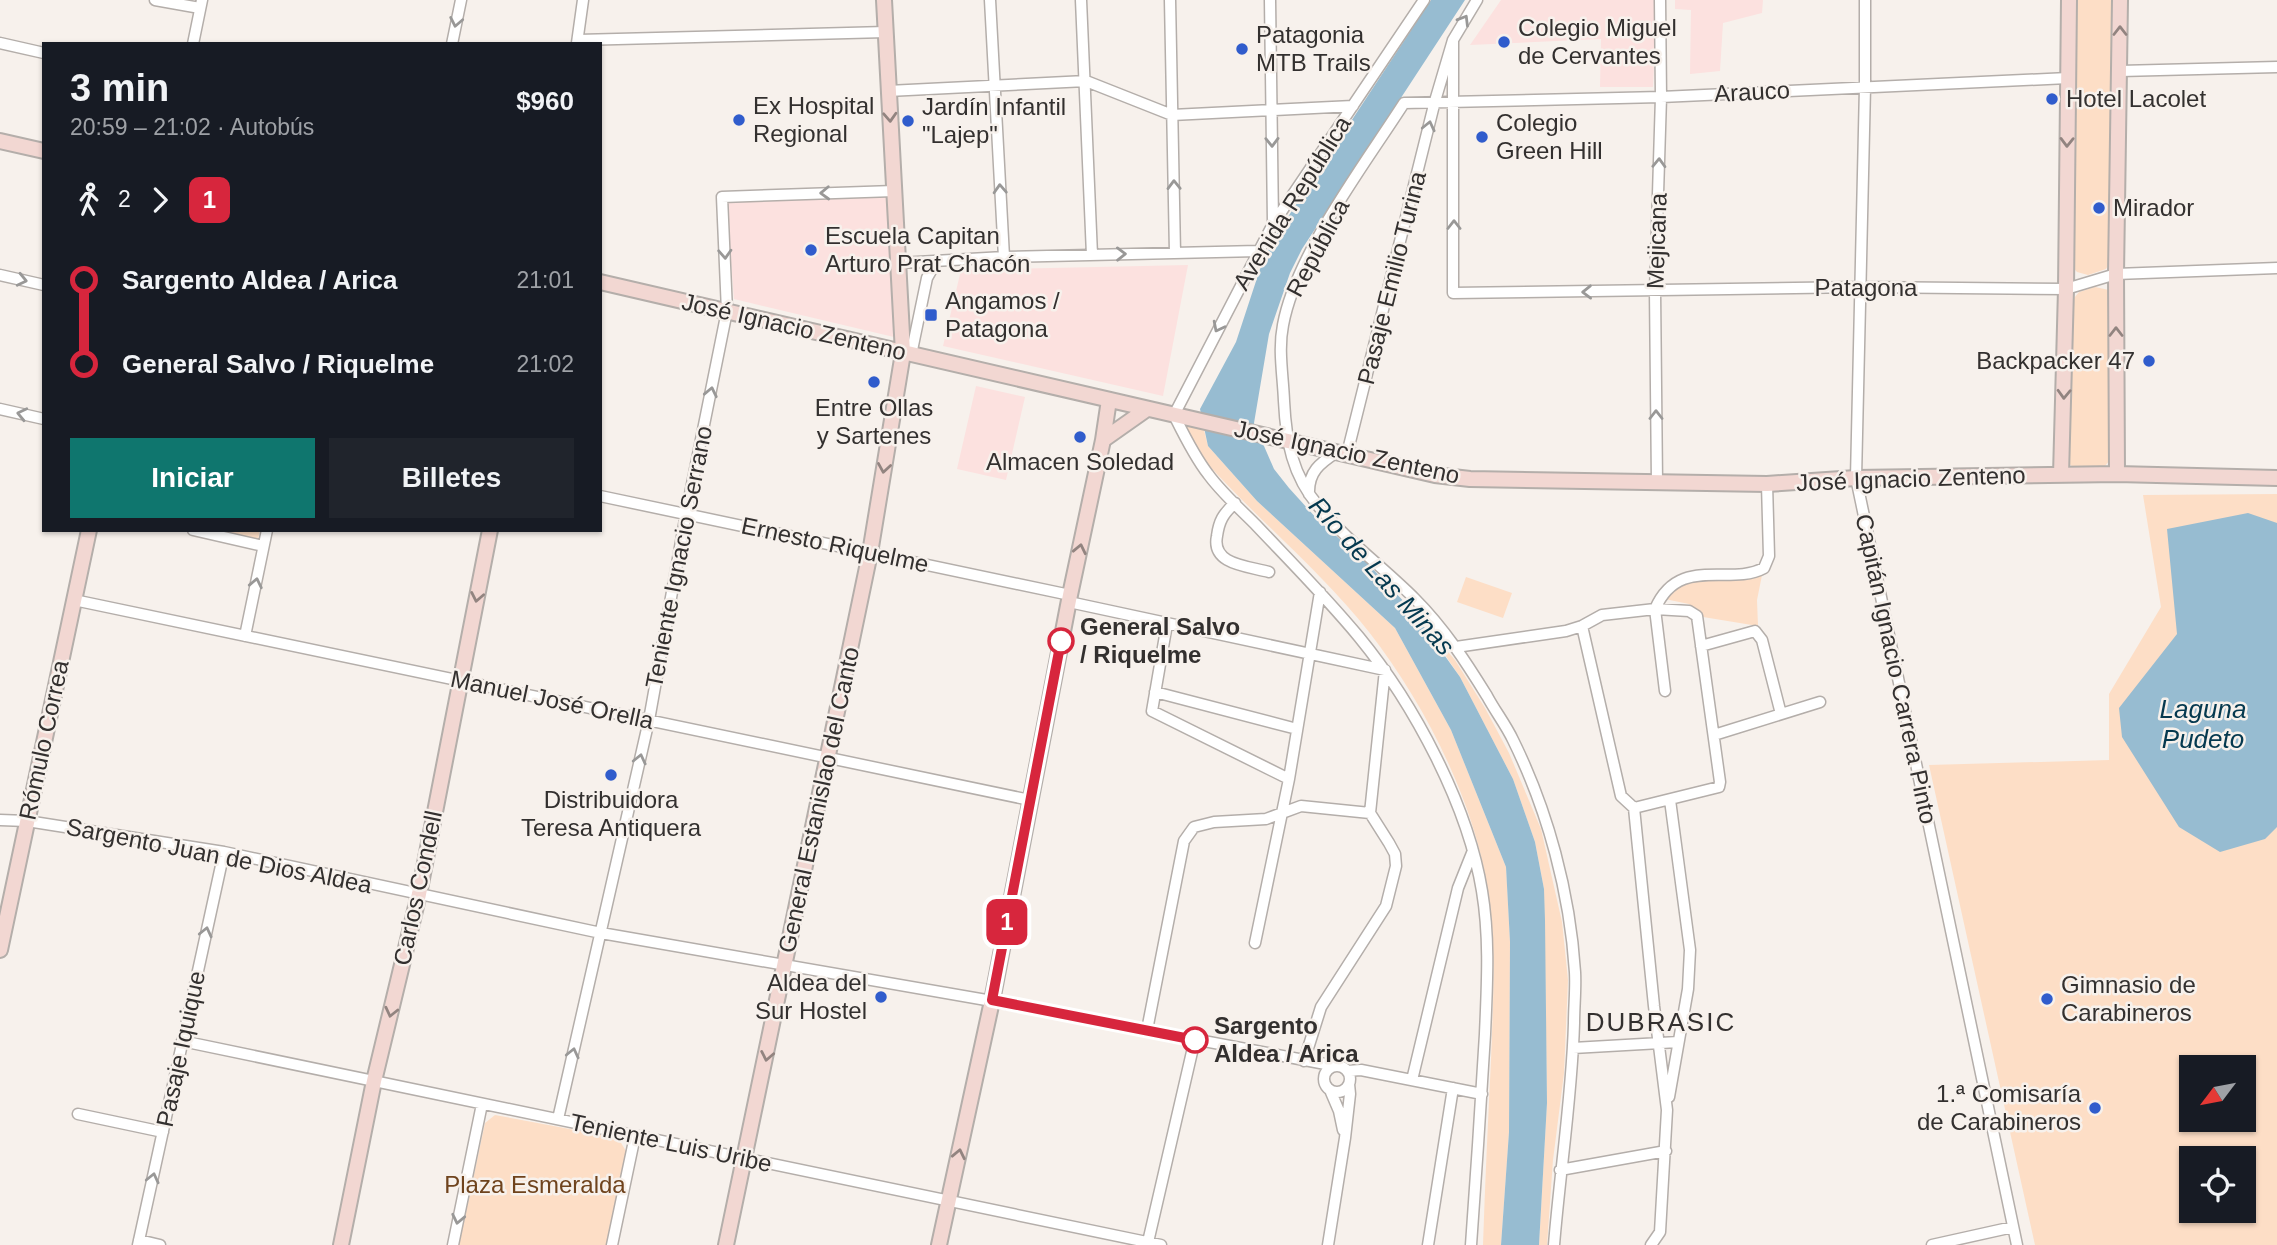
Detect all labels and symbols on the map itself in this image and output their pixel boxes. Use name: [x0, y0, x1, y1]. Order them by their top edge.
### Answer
one-way arrow: [1456, 14, 1469, 27]
place label: Colegio Miguel de Cervantes: [1518, 14, 1677, 69]
one-way arrow: [450, 16, 465, 28]
place label: Patagonia MTB Trails: [1256, 21, 1371, 76]
one-way arrow: [2112, 25, 2128, 36]
marker: Colegio Miguel de Cervantes: [1496, 34, 1512, 50]
marker: Patagonia MTB Trails: [1234, 41, 1250, 57]
street label: Arauco: [1713, 76, 1791, 107]
place label: Hotel Lacolet: [2066, 85, 2206, 112]
marker: Hotel Lacolet: [2044, 91, 2060, 107]
place label: Ex Hospital Regional: [753, 92, 874, 147]
place label: Jardín Infantil "Lajep": [922, 93, 1066, 148]
place label: Colegio Green Hill: [1496, 109, 1603, 164]
street label: Avenida República: [1227, 111, 1357, 295]
marker: Ex Hospital Regional: [731, 112, 747, 128]
one-way arrow: [882, 112, 897, 123]
marker: Jardín Infantil "Lajep": [900, 113, 916, 129]
one-way arrow: [1420, 121, 1435, 133]
marker: Colegio Green Hill: [1474, 129, 1490, 145]
one-way arrow: [1264, 137, 1280, 147]
one-way arrow: [2059, 137, 2075, 147]
one-way arrow: [1651, 157, 1667, 167]
street label: Pasaje Emilio Turina: [1352, 168, 1431, 387]
one-way arrow: [1166, 179, 1181, 190]
one-way arrow: [992, 183, 1007, 194]
one-way arrow: [820, 186, 831, 201]
street label: Mejicana: [1641, 192, 1672, 289]
street label: República: [1280, 194, 1356, 302]
place label: Mirador: [2113, 194, 2194, 221]
marker: Mirador: [2091, 200, 2107, 216]
one-way arrow: [1446, 219, 1462, 230]
place label: Escuela Capitan Arturo Prat Chacón: [825, 222, 1030, 277]
marker: Escuela Capitan Arturo Prat Chacón: [803, 242, 819, 258]
one-way arrow: [1116, 246, 1126, 262]
one-way arrow: [717, 249, 732, 260]
one-way arrow: [16, 272, 28, 286]
street label: Patagona: [1815, 274, 1918, 301]
one-way arrow: [1581, 284, 1592, 300]
place label: Angamos / Patagona: [945, 287, 1060, 342]
street label: José Ignacio Zenteno: [679, 288, 909, 365]
marker: Angamos / Patagona: [923, 307, 939, 323]
one-way arrow: [1213, 320, 1227, 332]
one-way arrow: [2108, 326, 2124, 337]
place label: Backpacker 47: [1976, 347, 2135, 374]
marker: Backpacker 47: [2141, 353, 2157, 369]
marker: Entre Ollas y Sartenes: [866, 374, 882, 390]
one-way arrow: [702, 386, 717, 398]
one-way arrow: [2056, 388, 2071, 399]
place label: Entre Ollas y Sartenes: [815, 394, 933, 449]
one-way arrow: [16, 407, 28, 422]
one-way arrow: [1648, 409, 1664, 419]
street label: José Ignacio Zenteno: [1232, 414, 1462, 489]
street label: Teniente Ignacio Serrano: [640, 423, 717, 690]
marker: Almacen Soledad: [1072, 429, 1088, 445]
place label: Almacen Soledad: [986, 448, 1174, 475]
street label: José Ignacio Zenteno: [1796, 461, 2026, 496]
one-way arrow: [877, 463, 892, 474]
water label: Río de Las Minas: [1303, 491, 1461, 661]
street label: Ernesto Riquelme: [739, 511, 931, 578]
street label: Capitán Ignacio Carrera Pinto: [1850, 511, 1943, 826]
one-way arrow: [1072, 543, 1087, 555]
one-way arrow: [247, 577, 262, 589]
one-way arrow: [471, 591, 486, 603]
place label: General Salvo / Riquelme: [1080, 613, 1240, 668]
marker: General Salvo / Riquelme: [1048, 628, 1074, 654]
street label: General Estanislao del Canto: [773, 644, 864, 955]
street label: Rómulo Correa: [13, 657, 74, 822]
street label: Manuel José Orella: [448, 665, 657, 734]
water label: Laguna Pudeto: [2160, 694, 2246, 754]
one-way arrow: [632, 753, 646, 765]
marker: Distribuidora Teresa Antiquera: [603, 767, 619, 783]
place label: Distribuidora Teresa Antiquera: [521, 786, 702, 841]
street label: Carlos Condell: [388, 808, 447, 968]
street label: Sargento Juan de Dios Aldea: [64, 813, 375, 899]
line badge: 1: [984, 899, 1030, 945]
one-way arrow: [198, 926, 213, 938]
street label: Pasaje Iquique: [151, 968, 210, 1129]
place label: Aldea del Sur Hostel: [755, 969, 867, 1024]
place label: Gimnasio de Carabineros: [2061, 971, 2196, 1026]
marker: Aldea del Sur Hostel: [873, 989, 889, 1005]
marker: Gimnasio de Carabineros: [2039, 991, 2055, 1007]
one-way arrow: [385, 1006, 399, 1018]
district label: DUBRASIC: [1586, 1007, 1736, 1037]
place label: Sargento Aldea / Arica: [1214, 1012, 1359, 1067]
marker: Sargento Aldea / Arica: [1182, 1027, 1208, 1053]
one-way arrow: [565, 1047, 579, 1059]
one-way arrow: [760, 1050, 775, 1062]
north arrow: [2179, 1055, 2256, 1132]
place label: 1.ª Comisaría de Carabineros: [1917, 1080, 2082, 1135]
marker: 1.ª Comisaría de Carabineros: [2087, 1100, 2103, 1116]
street label: Teniente Luis Uribe: [568, 1108, 774, 1177]
one-way arrow: [950, 1148, 965, 1160]
park label: Plaza Esmeralda: [444, 1171, 626, 1198]
one-way arrow: [144, 1172, 159, 1184]
one-way arrow: [452, 1213, 467, 1225]

